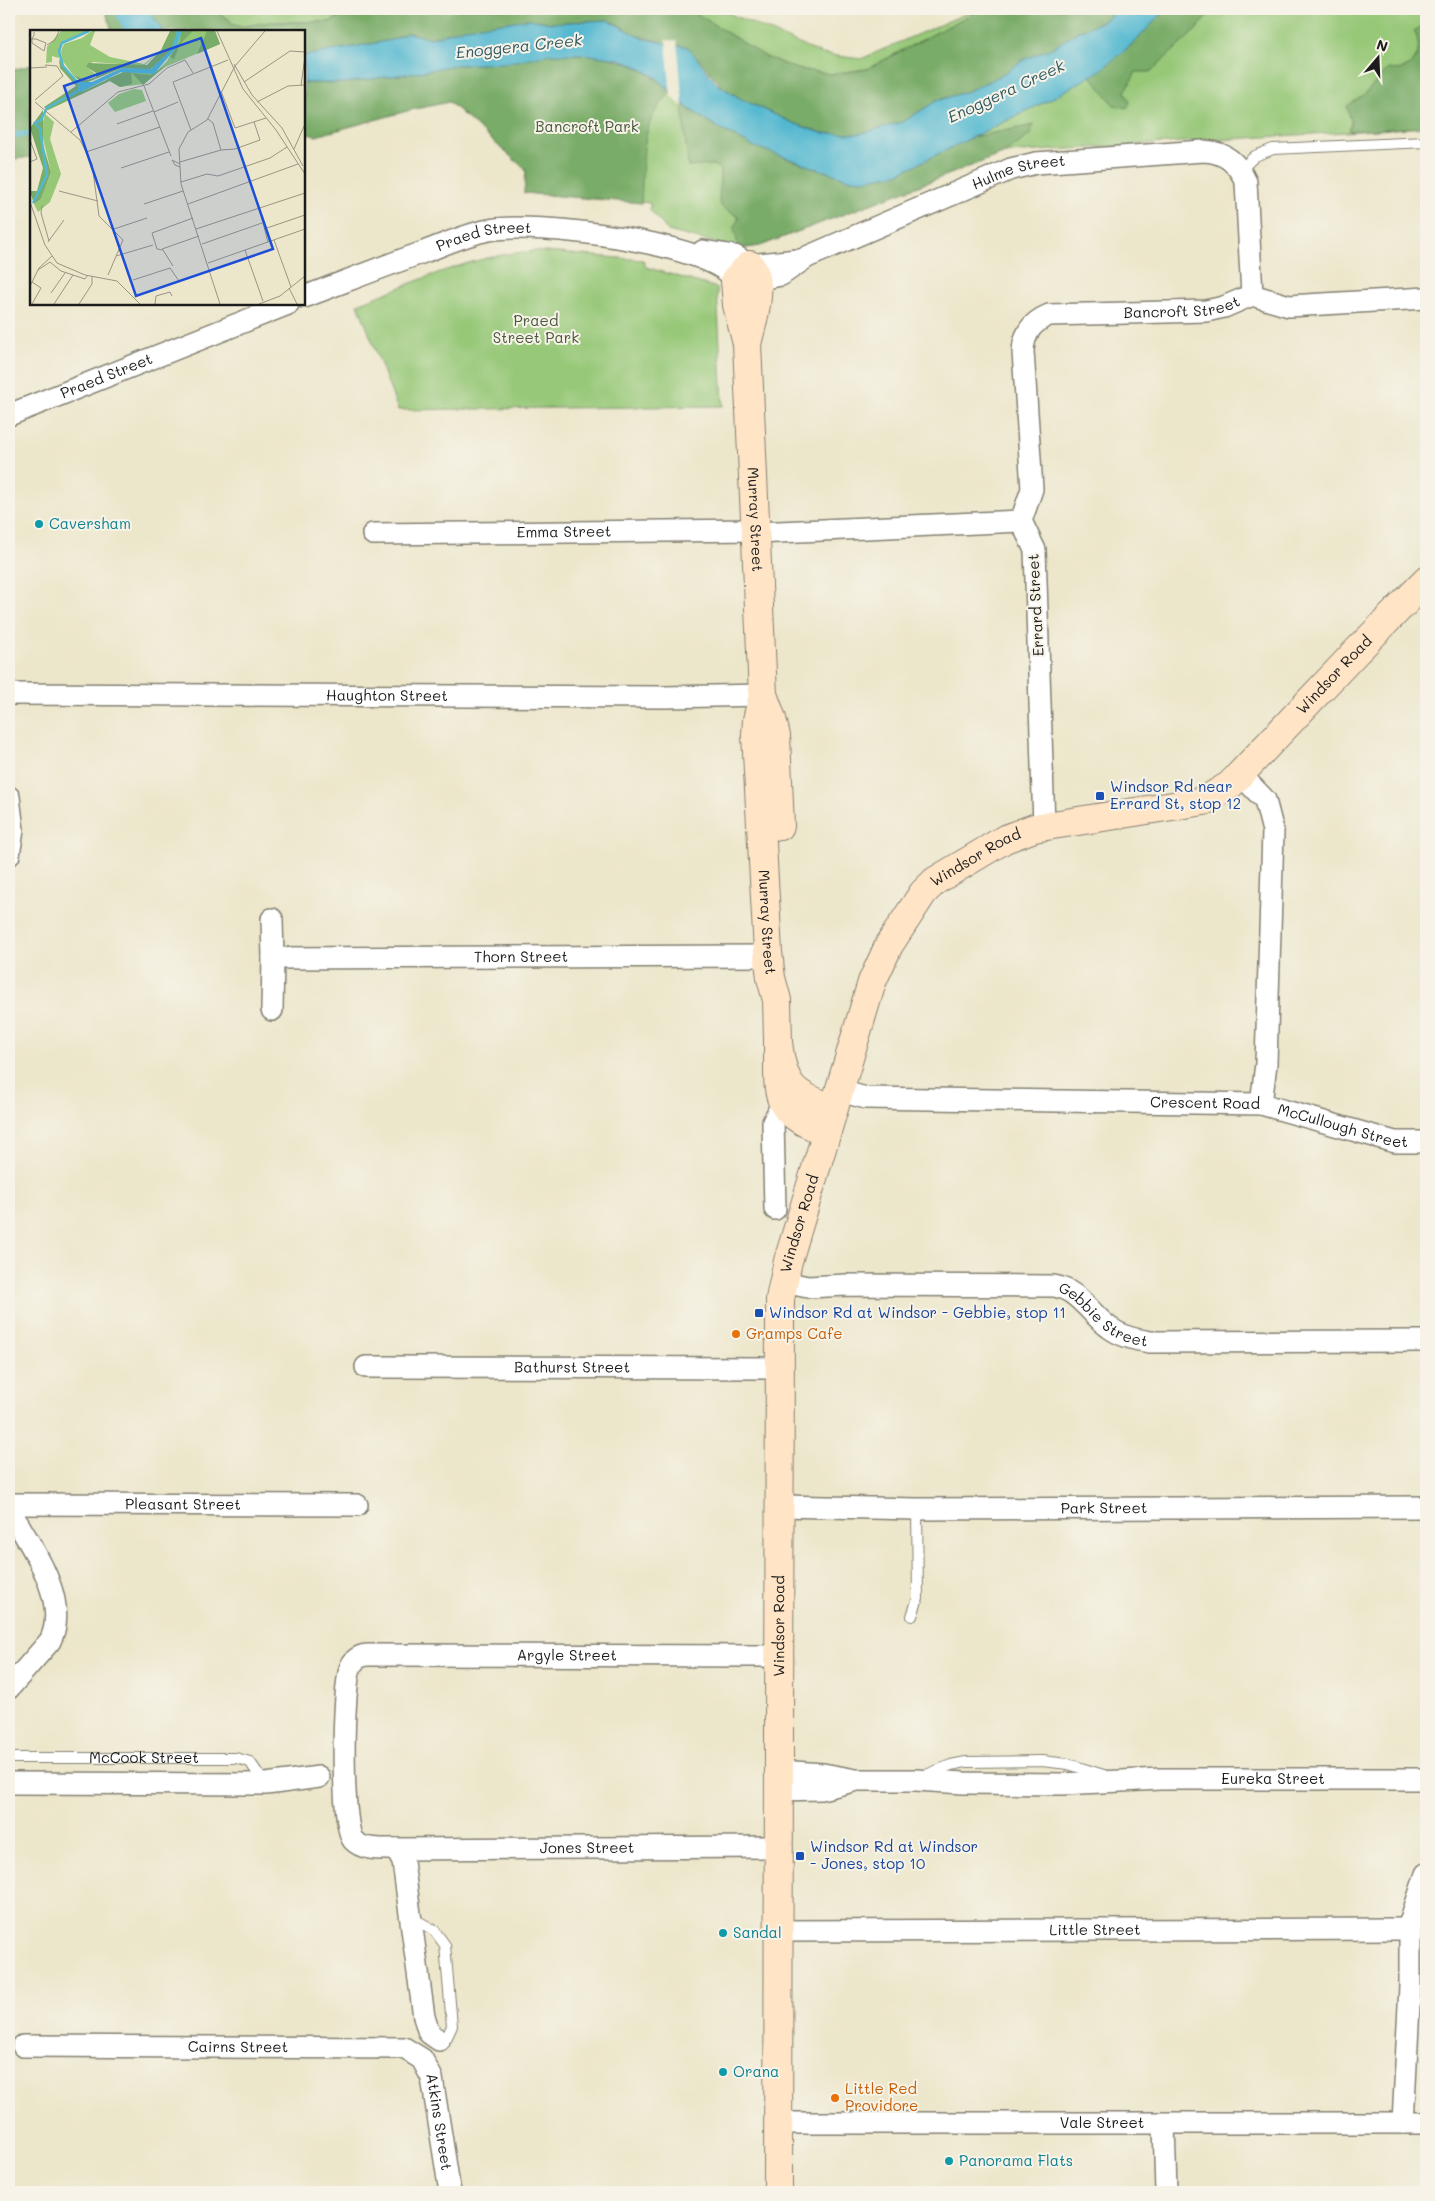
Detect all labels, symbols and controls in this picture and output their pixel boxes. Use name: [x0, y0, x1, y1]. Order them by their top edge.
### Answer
water label: Enoggera Creek: [455, 28, 584, 63]
inset map: [30, 30, 305, 305]
north arrow: [1352, 32, 1402, 82]
text: N: [1374, 35, 1391, 56]
water label: Enoggera Creek: [944, 54, 1068, 127]
park label: Bancroft Park: [535, 116, 639, 136]
street label: Hulme Street: [968, 150, 1066, 194]
street label: Praed Street: [433, 217, 532, 255]
street label: Bancroft Street: [1123, 290, 1243, 322]
park label: Praed Street Park: [493, 310, 579, 347]
street label: Praed Street: [57, 348, 155, 403]
street label: Murray Street: [744, 466, 768, 572]
place label: Caversham: [49, 513, 131, 533]
marker: Caversham: [33, 518, 45, 530]
street label: Emma Street: [517, 521, 611, 541]
street label: Errard Street: [1022, 553, 1048, 657]
street label: Windsor Road: [1291, 631, 1376, 718]
street label: Haughton Street: [326, 684, 448, 705]
place label: Windsor Rd near Errard St, stop 12: [1110, 776, 1241, 813]
marker: Windsor Rd near Errard St, stop 12: [1094, 790, 1106, 802]
street label: Windsor Road: [926, 823, 1023, 891]
street label: Murray Street: [754, 869, 782, 976]
street label: Thorn Street: [474, 946, 568, 966]
street label: Crescent Road: [1150, 1091, 1260, 1113]
street label: McCullough Street: [1276, 1098, 1408, 1151]
street label: Windsor Road: [775, 1172, 823, 1274]
street label: Gebbie Street: [1056, 1277, 1149, 1351]
place label: Windsor Rd at Windsor - Gebbie, stop 11: [769, 1302, 1066, 1322]
marker: Windsor Rd at Windsor - Gebbie, stop 11: [753, 1307, 765, 1319]
place label: Gramps Cafe: [746, 1323, 842, 1343]
marker: Gramps Cafe: [730, 1328, 742, 1340]
street label: Bathurst Street: [514, 1356, 630, 1377]
street label: Pleasant Street: [125, 1493, 241, 1514]
street label: Park Street: [1061, 1497, 1147, 1517]
street label: Windsor Road: [768, 1575, 788, 1677]
street label: Argyle Street: [517, 1644, 617, 1665]
street label: McCook Street: [89, 1747, 199, 1767]
street label: Eureka Street: [1221, 1768, 1325, 1788]
place label: Windsor Rd at Windsor - Jones, stop 10: [810, 1836, 978, 1873]
street label: Jones Street: [540, 1837, 634, 1857]
marker: Windsor Rd at Windsor - Jones, stop 10: [794, 1850, 806, 1862]
street label: Little Street: [1049, 1919, 1141, 1939]
place label: Sandal: [733, 1922, 782, 1942]
marker: Sandal: [717, 1927, 729, 1939]
street label: Cairns Street: [188, 2036, 288, 2056]
place label: Orana: [733, 2061, 779, 2081]
marker: Orana: [717, 2066, 729, 2078]
street label: Atkins Street: [422, 2072, 457, 2172]
place label: Little Red Providore: [845, 2078, 918, 2115]
marker: Little Red Providore: [829, 2092, 841, 2104]
street label: Vale Street: [1060, 2112, 1144, 2132]
place label: Panorama Flats: [959, 2150, 1073, 2170]
marker: Panorama Flats: [943, 2155, 955, 2167]

